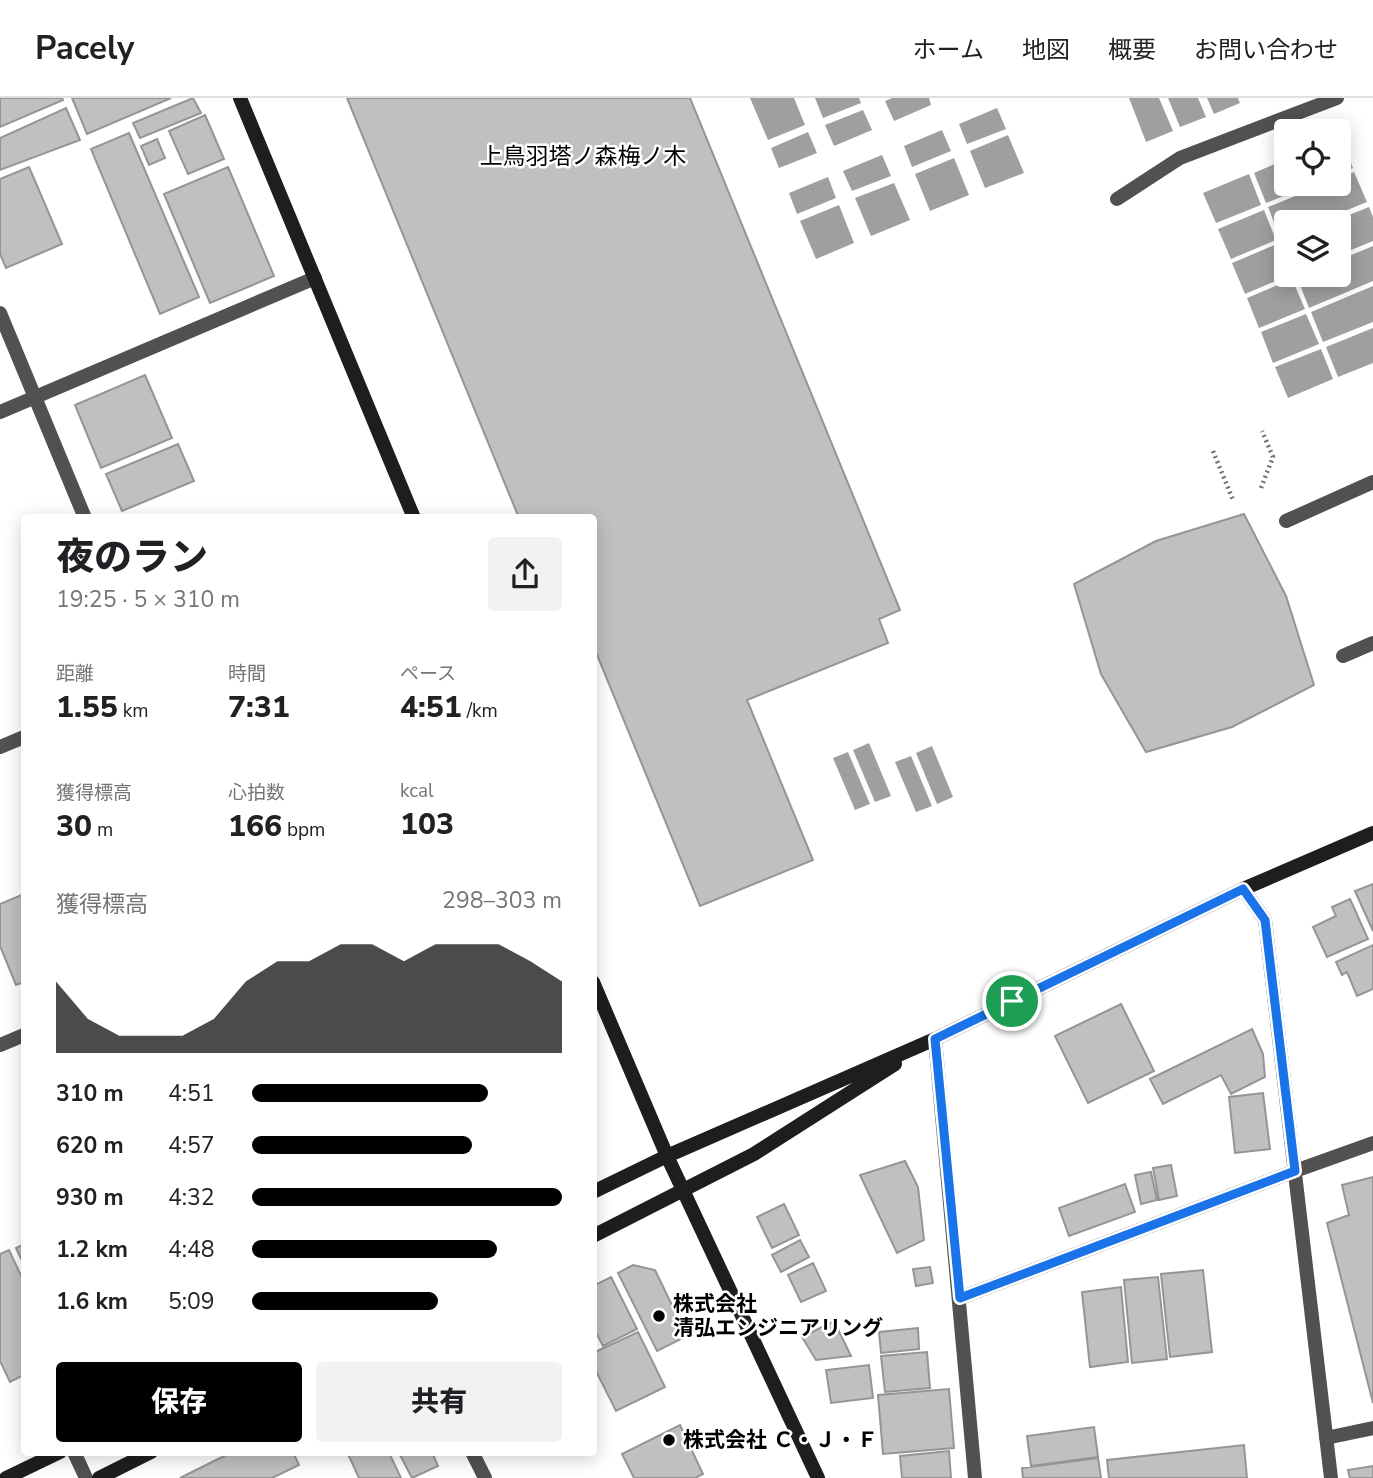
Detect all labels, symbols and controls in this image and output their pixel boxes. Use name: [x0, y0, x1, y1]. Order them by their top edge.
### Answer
text: Pacely: [35, 26, 134, 71]
text: ホーム: [913, 34, 984, 66]
text: 地図: [1022, 34, 1070, 66]
text: 概要: [1108, 34, 1156, 66]
text: お問い合わせ: [1194, 34, 1338, 66]
map controls: [1274, 119, 1351, 287]
button: locate: [1274, 119, 1351, 196]
district label: 上鳥羽塔ノ森梅ノ木: [480, 141, 687, 172]
button: layers: [1274, 210, 1351, 287]
text: 夜のラン: [56, 532, 208, 583]
button: share: [488, 537, 562, 611]
text: 19:25 · 5 × 310 m: [56, 584, 240, 615]
text: 距離: [56, 661, 94, 687]
text: 時間: [228, 661, 266, 687]
text: ペース: [400, 661, 456, 687]
text: 1.55: [56, 687, 118, 728]
text: 7:31: [228, 687, 290, 728]
text: 4:51: [400, 687, 462, 728]
text: km: [118, 698, 148, 724]
text: /km: [462, 698, 498, 724]
text: kcal: [400, 778, 434, 804]
text: 獲得標高: [56, 780, 132, 806]
text: 心拍数: [228, 780, 285, 806]
text: 103: [400, 804, 454, 845]
text: 30: [56, 806, 92, 847]
text: 166: [228, 806, 282, 847]
text: m: [92, 817, 113, 843]
text: bpm: [282, 817, 325, 843]
text: 298–303 m: [442, 885, 562, 916]
text: 獲得標高: [56, 889, 148, 920]
pin: [982, 971, 1042, 1031]
icon: arrive: [993, 982, 1031, 1020]
text: 310 m: [56, 1078, 124, 1109]
text: 4:51: [168, 1078, 215, 1109]
text: 620 m: [56, 1130, 124, 1161]
text: 4:57: [168, 1130, 215, 1161]
text: 930 m: [56, 1182, 124, 1213]
text: 4:32: [168, 1182, 215, 1213]
text: 1.2 km: [56, 1234, 128, 1265]
text: 4:48: [168, 1234, 215, 1265]
text: 1.6 km: [56, 1286, 128, 1317]
text: 5:09: [168, 1286, 215, 1317]
place label: 株式会社 清弘エンジニアリング: [673, 1290, 883, 1342]
marker: 株式会社 清弘エンジニアリング: [651, 1308, 667, 1324]
button: 保存: [56, 1362, 302, 1442]
button: 共有: [316, 1362, 562, 1442]
place label: 株式会社 Ｃ・Ｊ・Ｆ: [683, 1426, 878, 1454]
marker: 株式会社 Ｃ・Ｊ・Ｆ: [661, 1432, 677, 1448]

